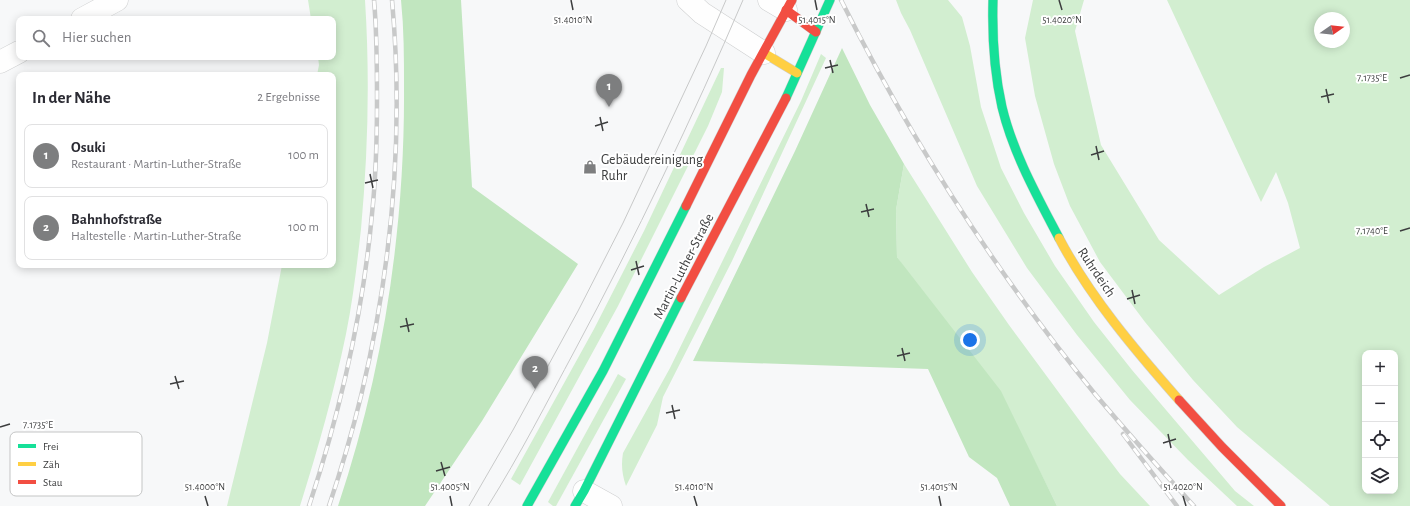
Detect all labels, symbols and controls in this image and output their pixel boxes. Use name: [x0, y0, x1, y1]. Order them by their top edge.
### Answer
north arrow: [1314, 12, 1350, 48]
text: 51.4010°N: [554, 15, 592, 25]
text: 51.4015°N: [798, 15, 836, 25]
text: 51.4020°N: [1042, 15, 1082, 25]
search box: [16, 16, 336, 60]
icon: search: [30, 27, 52, 49]
text: Hier suchen: [62, 30, 132, 45]
text: 7.1735°E: [1357, 73, 1387, 83]
pin: 1: [596, 74, 622, 107]
text: In der Nähe: [32, 89, 111, 106]
text: 2 Ergebnisse: [257, 91, 320, 104]
text: Osuki: [71, 140, 106, 155]
text: 1: [44, 149, 48, 162]
text: 100 m: [288, 149, 319, 162]
place label: Gebäudereinigung Ruhr: [601, 153, 703, 183]
text: Restaurant · Martin-Luther-Straße: [71, 158, 241, 171]
shop icon: Gebäudereinigung Ruhr: [582, 159, 598, 175]
street label: Martin-Luther-Straße: [651, 211, 717, 321]
text: Bahnhofstraße: [71, 212, 162, 227]
text: 2: [43, 221, 49, 234]
text: 100 m: [288, 221, 319, 234]
text: 7.1740°E: [1356, 226, 1388, 236]
text: Haltestelle · Martin-Luther-Straße: [71, 230, 241, 243]
street label: Ruhrdeich: [1075, 245, 1118, 300]
your location: [960, 330, 980, 350]
map controls: [1362, 350, 1398, 494]
button: +: [1362, 350, 1398, 386]
pin: 2: [522, 356, 548, 389]
button: −: [1362, 386, 1398, 422]
text: 7.1735°E: [23, 420, 53, 430]
button: locate: [1362, 422, 1398, 458]
legend: [10, 432, 142, 496]
text: Frei: [43, 441, 59, 452]
button: layers: [1362, 458, 1398, 494]
text: Zäh: [43, 459, 60, 470]
text: Stau: [43, 477, 63, 488]
text: 51.4000°N: [185, 482, 225, 492]
text: 51.4005°N: [430, 482, 470, 492]
text: 51.4010°N: [675, 482, 713, 492]
text: 51.4015°N: [920, 482, 958, 492]
text: 51.4020°N: [1163, 482, 1203, 492]

